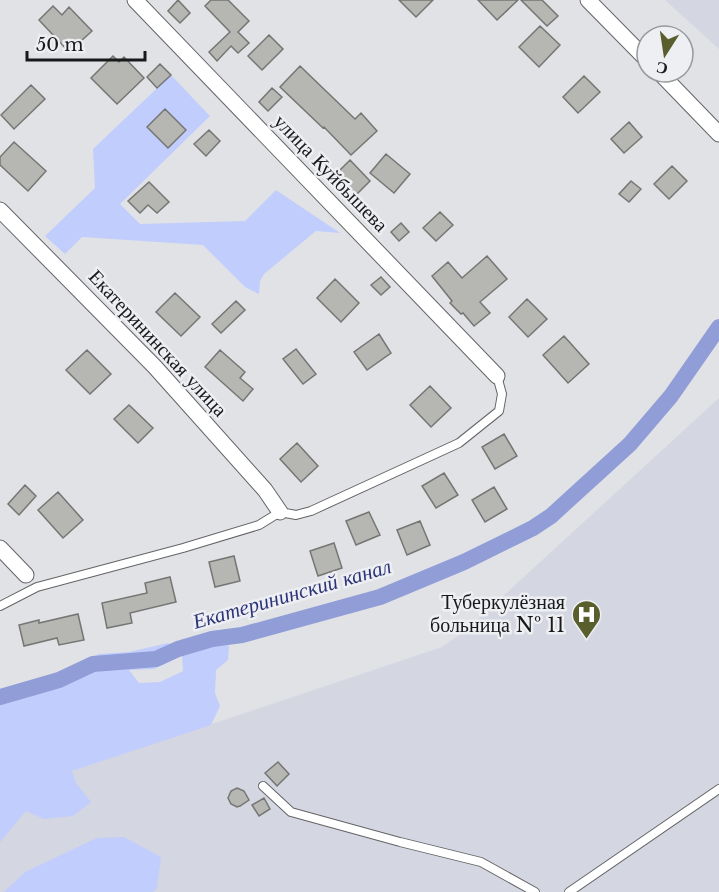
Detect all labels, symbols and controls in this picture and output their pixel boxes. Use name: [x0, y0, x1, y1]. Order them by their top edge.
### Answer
scale bar: [27, 24, 146, 62]
north arrow: [635, 24, 695, 84]
text: 50 m: [36, 34, 84, 56]
text: С: [654, 58, 670, 80]
street label: улица Куйбышева: [269, 109, 393, 237]
street label: Екатерининская улица: [84, 265, 232, 421]
water label: Екатерининский канал: [189, 553, 394, 635]
place label: Туберкулёзная больница № 11: [430, 590, 565, 637]
hospital icon: Туберкулёзная больница № 11: [570, 598, 602, 640]

